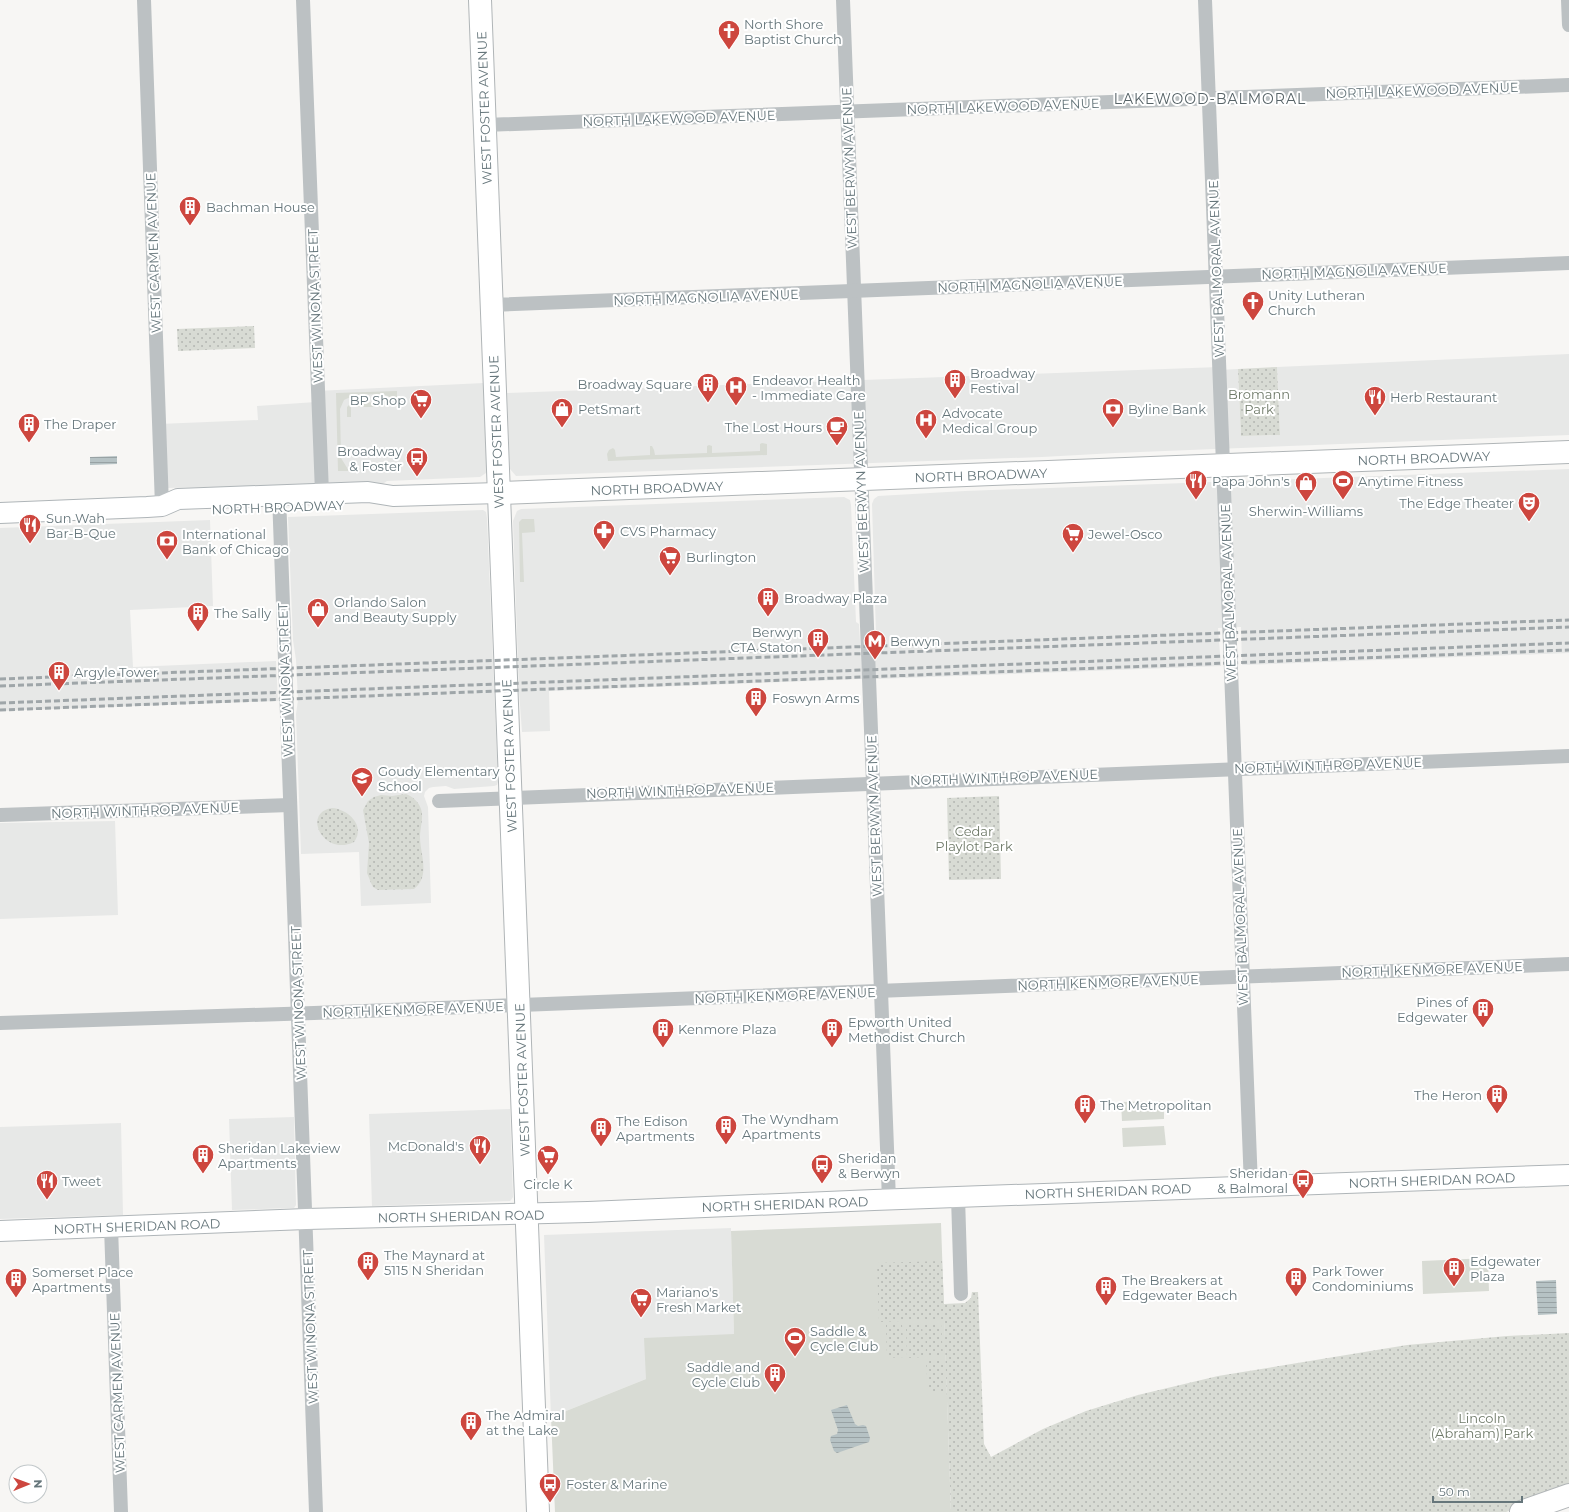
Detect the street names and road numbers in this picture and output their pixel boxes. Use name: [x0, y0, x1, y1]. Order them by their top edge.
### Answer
street label: WEST FOSTER AVENUE: [473, 31, 495, 185]
street label: NORTH LAKEWOOD AVENUE: [1325, 79, 1519, 101]
street label: WEST BERWYN AVENUE: [838, 87, 860, 249]
street label: NORTH LAKEWOOD AVENUE: [906, 95, 1100, 117]
street label: NORTH LAKEWOOD AVENUE: [582, 107, 776, 129]
street label: WEST CARMEN AVENUE: [142, 173, 164, 333]
street label: WEST BALMORAL AVENUE: [1205, 180, 1227, 358]
street label: WEST WINONA STREET: [304, 228, 326, 383]
street label: NORTH MAGNOLIA AVENUE: [1261, 260, 1447, 282]
street label: NORTH MAGNOLIA AVENUE: [937, 273, 1123, 295]
street label: NORTH MAGNOLIA AVENUE: [613, 286, 799, 308]
street label: WEST FOSTER AVENUE: [485, 355, 507, 509]
street label: WEST BERWYN AVENUE: [850, 411, 872, 573]
street label: NORTH BROADWAY: [1357, 448, 1491, 468]
street label: NORTH BROADWAY: [914, 465, 1048, 485]
street label: NORTH BROADWAY: [590, 478, 724, 498]
street label: NORTH BROADWAY: [211, 497, 345, 517]
street label: WEST BALMORAL AVENUE: [1217, 504, 1239, 682]
street label: WEST WINONA STREET: [274, 602, 296, 757]
street label: WEST FOSTER AVENUE: [498, 679, 520, 833]
street label: WEST BERWYN AVENUE: [863, 735, 885, 897]
street label: NORTH WINTHROP AVENUE: [1234, 754, 1422, 776]
street label: NORTH WINTHROP AVENUE: [910, 766, 1098, 788]
street label: NORTH WINTHROP AVENUE: [586, 779, 774, 801]
street label: NORTH WINTHROP AVENUE: [51, 799, 239, 821]
street label: WEST BALMORAL AVENUE: [1229, 828, 1251, 1006]
street label: WEST WINONA STREET: [287, 925, 309, 1080]
street label: NORTH KENMORE AVENUE: [1341, 958, 1523, 980]
street label: NORTH KENMORE AVENUE: [1017, 971, 1199, 993]
street label: NORTH KENMORE AVENUE: [694, 984, 876, 1006]
street label: NORTH KENMORE AVENUE: [322, 998, 504, 1020]
street label: WEST FOSTER AVENUE: [511, 1003, 533, 1157]
street label: NORTH SHERIDAN ROAD: [1348, 1169, 1516, 1191]
street label: NORTH SHERIDAN ROAD: [1024, 1180, 1192, 1202]
street label: NORTH SHERIDAN ROAD: [701, 1193, 869, 1215]
street label: NORTH SHERIDAN ROAD: [377, 1207, 545, 1225]
street label: NORTH SHERIDAN ROAD: [53, 1215, 221, 1237]
street label: WEST WINONA STREET: [299, 1249, 321, 1404]
street label: WEST CARMEN AVENUE: [106, 1313, 128, 1473]

